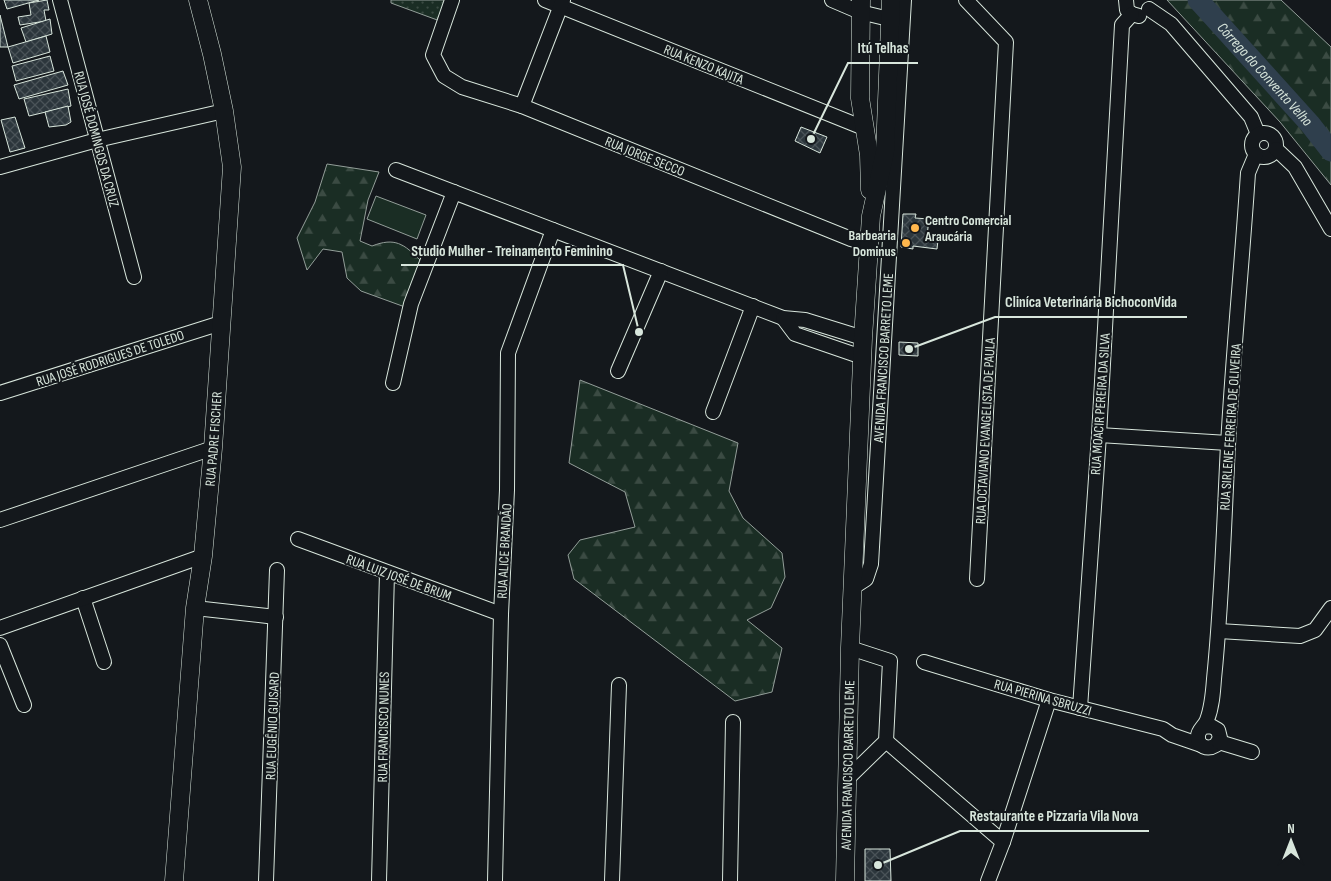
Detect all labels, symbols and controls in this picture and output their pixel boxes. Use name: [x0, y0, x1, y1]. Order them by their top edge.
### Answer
water label: Córrego do Convento Velho: [1213, 19, 1316, 130]
callout: Itú Telhas: [848, 33, 918, 63]
text: Itú Telhas: [858, 39, 909, 58]
street label: RUA KENZO KAJITA: [661, 41, 747, 89]
street label: RUA JOSÉ DOMINGOS DA CRUZ: [70, 69, 123, 209]
street label: RUA JORGE SECCO: [602, 133, 687, 180]
place label: Centro Comercial Araucária: [924, 212, 1012, 245]
marker: Centro Comercial Araucária: [909, 222, 921, 234]
place label: Barbearia Dominus: [849, 227, 896, 260]
callout: Studio Mulher - Treinamento Feminino: [401, 235, 623, 265]
marker: Barbearia Dominus: [900, 237, 912, 249]
text: Studio Mulher - Treinamento Feminino: [411, 242, 613, 261]
street label: AVENIDA FRANCISCO BARRETO LEME: [870, 272, 897, 444]
callout: Cliníca Veterinária BichoconVida: [995, 287, 1187, 317]
text: Cliníca Veterinária BichoconVida: [1005, 293, 1177, 312]
street label: RUA JOSÉ RODRIGUES DE TOLEDO: [34, 326, 186, 390]
street label: RUA MOACIR PEREIRA DA SILVA: [1087, 332, 1114, 476]
street label: RUA OCTAVIANO EVANGELISTA DE PAULA: [972, 336, 999, 525]
street label: RUA SIRLENE FERREIRA DE OLIVEIRA: [1216, 342, 1245, 511]
street label: RUA PADRE FISCHER: [201, 390, 226, 487]
street label: RUA ALICE BRANDÃO: [494, 503, 515, 599]
street label: RUA LUIZ JOSÉ DE BRUM: [344, 551, 454, 604]
street label: RUA FRANCISCO NUNES: [374, 671, 393, 783]
street label: RUA EUGÊNIO GUISARD: [262, 672, 283, 780]
street label: RUA PIERINA SBRUZZI: [992, 675, 1094, 720]
street label: AVENIDA FRANCISCO BARRETO LEME: [838, 680, 858, 851]
callout: Restaurante e Pizzaria Vila Nova: [960, 801, 1149, 831]
text: Restaurante e Pizzaria Vila Nova: [970, 807, 1138, 826]
north arrow: [1266, 816, 1316, 866]
text: N: [1287, 820, 1295, 837]

